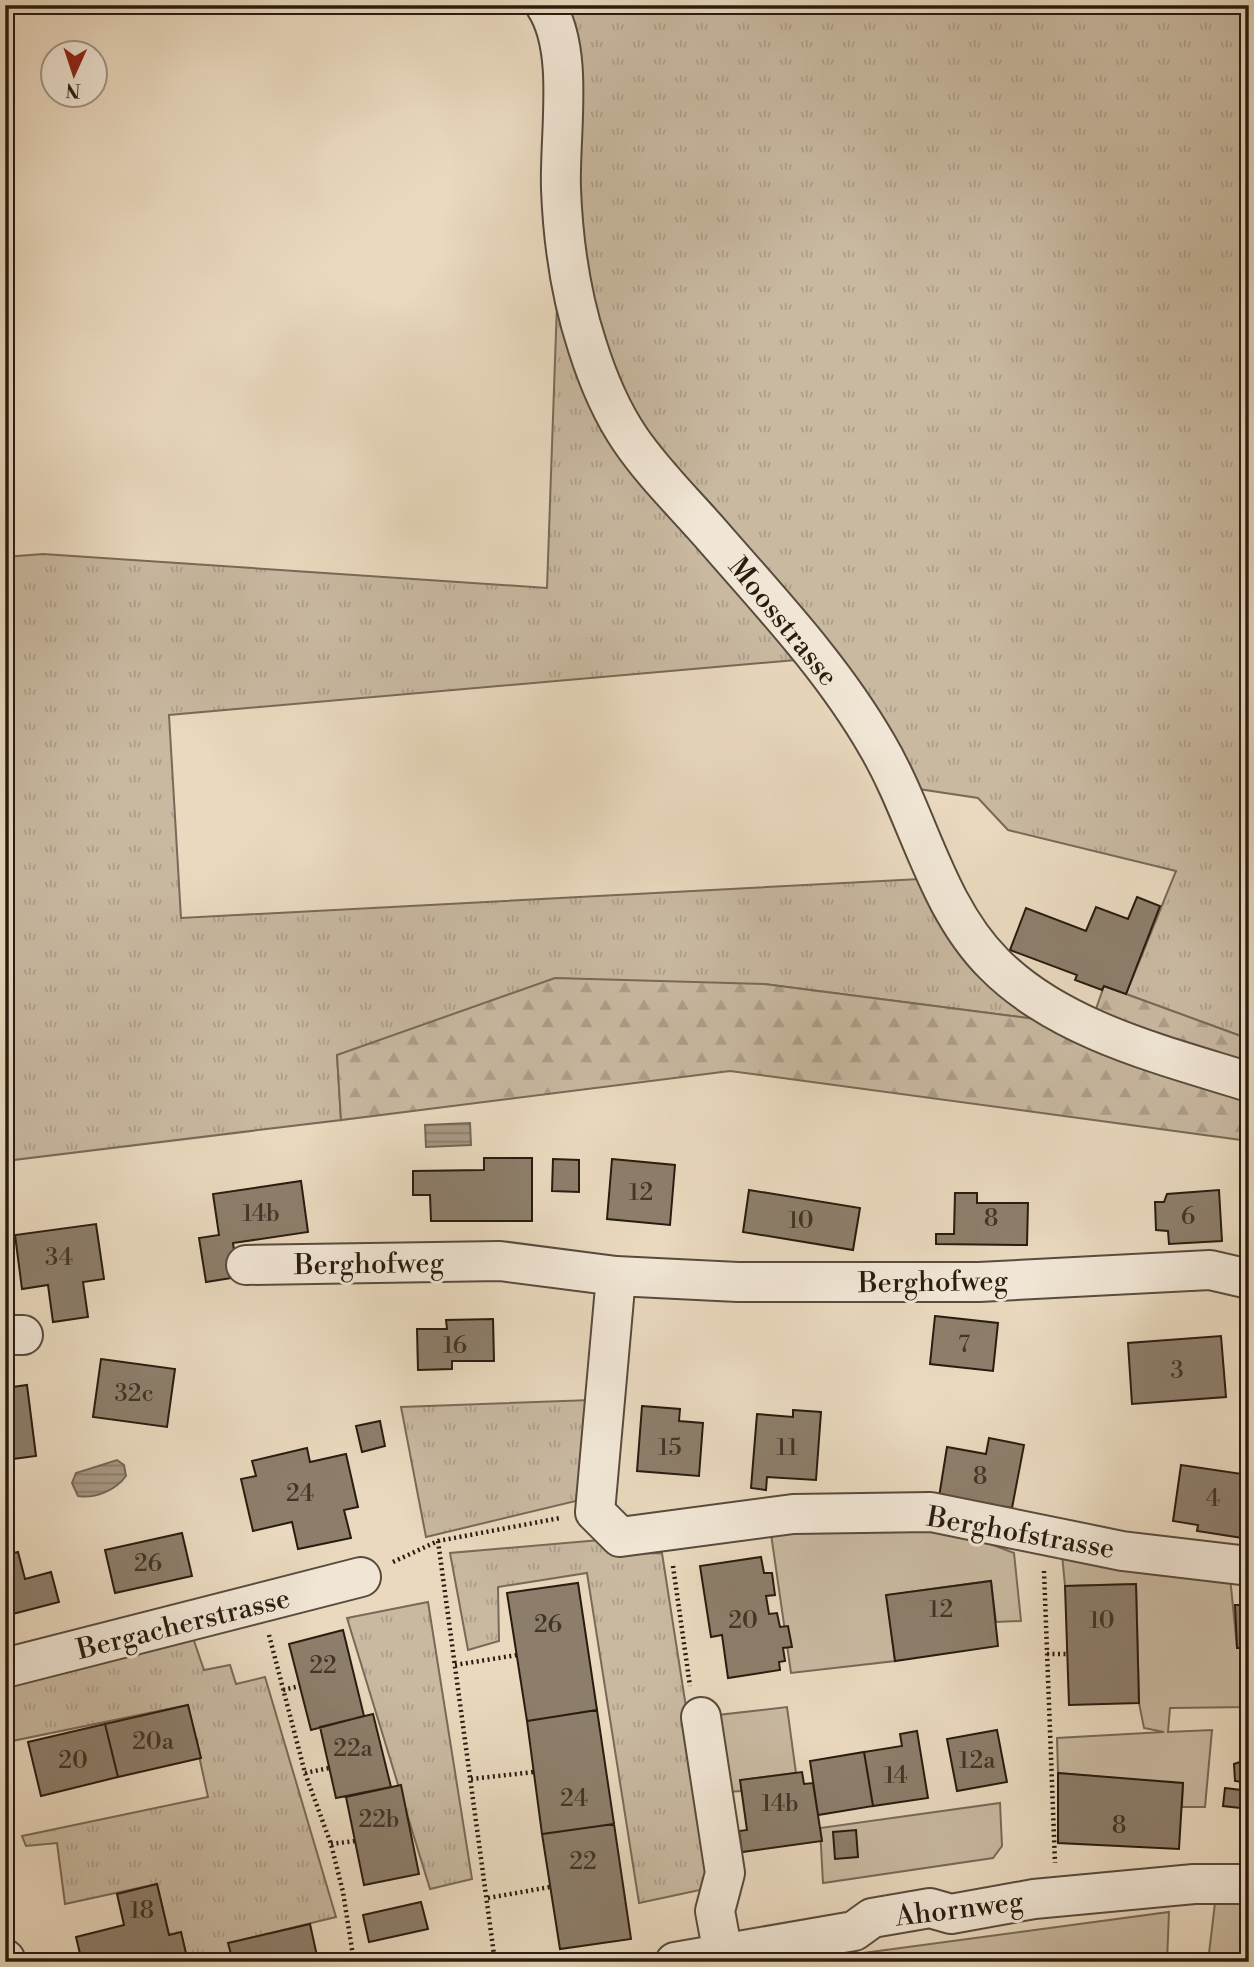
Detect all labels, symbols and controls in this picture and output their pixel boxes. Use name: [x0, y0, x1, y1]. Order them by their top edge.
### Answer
north arrow: [38, 38, 108, 108]
text: N: [65, 78, 81, 102]
street label: Moosstrasse: [720, 550, 845, 693]
house number: 12: [629, 1178, 653, 1208]
house number: 14b: [242, 1199, 280, 1229]
house number: 6: [1181, 1202, 1195, 1232]
house number: 8: [984, 1204, 998, 1234]
house number: 10: [788, 1206, 814, 1236]
house number: 34: [45, 1243, 73, 1273]
street label: Berghofweg: [293, 1246, 445, 1283]
street label: Berghofweg: [857, 1264, 1009, 1301]
house number: 7: [958, 1330, 970, 1360]
house number: 16: [443, 1331, 467, 1361]
house number: 3: [1170, 1356, 1184, 1386]
house number: 32c: [114, 1379, 154, 1409]
house number: 15: [658, 1433, 682, 1463]
house number: 11: [776, 1433, 798, 1463]
house number: 8: [973, 1462, 987, 1492]
house number: 24: [286, 1479, 314, 1509]
house number: 4: [1206, 1484, 1220, 1514]
street label: Berghofstrasse: [923, 1500, 1117, 1567]
house number: 26: [134, 1549, 162, 1579]
street label: Bergacherstrasse: [72, 1581, 294, 1668]
house number: 12: [929, 1595, 953, 1625]
house number: 20: [728, 1606, 758, 1636]
house number: 10: [1089, 1606, 1115, 1636]
house number: 26: [534, 1610, 562, 1640]
house number: 22: [309, 1651, 337, 1681]
house number: 20a: [132, 1727, 175, 1757]
house number: 22a: [333, 1734, 374, 1764]
house number: 20: [58, 1746, 88, 1776]
house number: 12a: [959, 1746, 996, 1776]
house number: 14: [884, 1761, 908, 1791]
house number: 24: [560, 1784, 588, 1814]
house number: 14b: [761, 1789, 799, 1819]
house number: 22b: [358, 1805, 400, 1835]
house number: 8: [1112, 1811, 1126, 1841]
house number: 22: [569, 1847, 597, 1877]
street label: Ahornweg: [892, 1884, 1026, 1935]
house number: 18: [130, 1896, 154, 1926]

